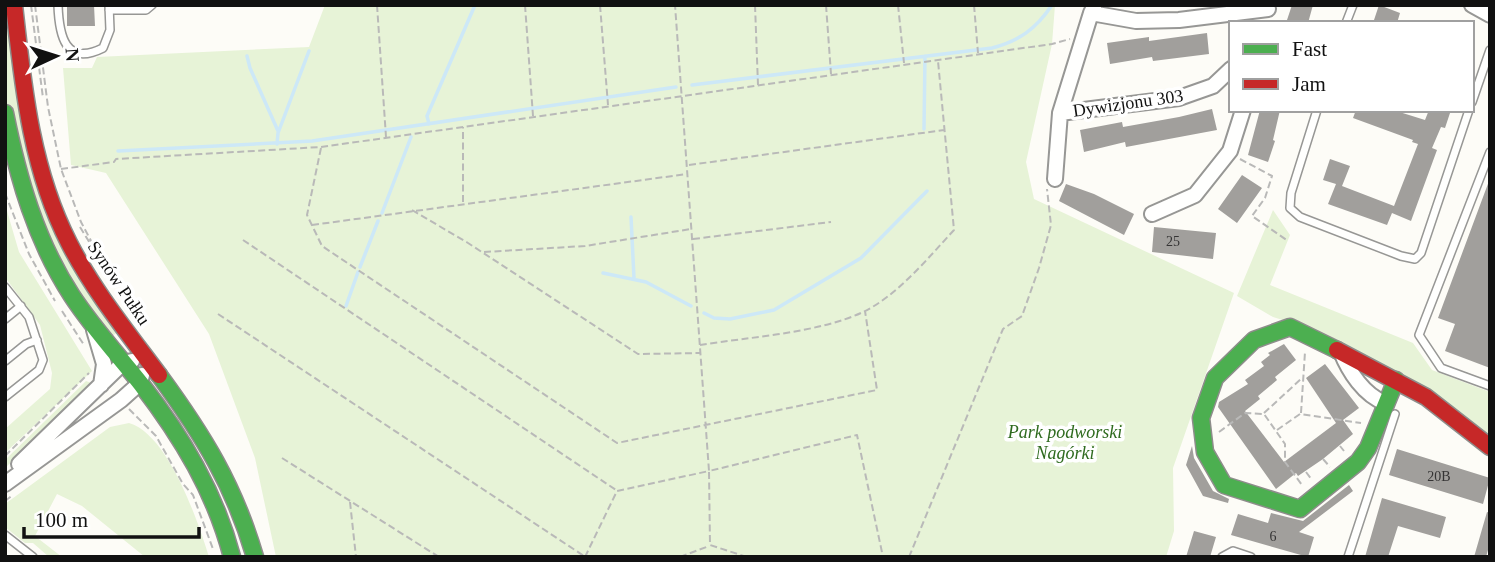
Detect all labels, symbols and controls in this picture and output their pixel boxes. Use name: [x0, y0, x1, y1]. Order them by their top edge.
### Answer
north arrow: [21, 21, 91, 91]
legend: [1229, 21, 1474, 112]
text: Fast: [1292, 37, 1327, 61]
text: N: [62, 47, 83, 63]
text: Jam: [1292, 72, 1326, 96]
street label: Dywizjonu 303: [1071, 85, 1185, 121]
house number: 25: [1166, 234, 1180, 249]
street label: Synów Pułku: [84, 237, 154, 329]
park label: Park podworski Nagórki: [1007, 422, 1122, 463]
house number: 20B: [1427, 469, 1451, 484]
scale bar: [24, 496, 200, 540]
text: 100 m: [35, 508, 88, 532]
house number: 6: [1270, 529, 1277, 544]

